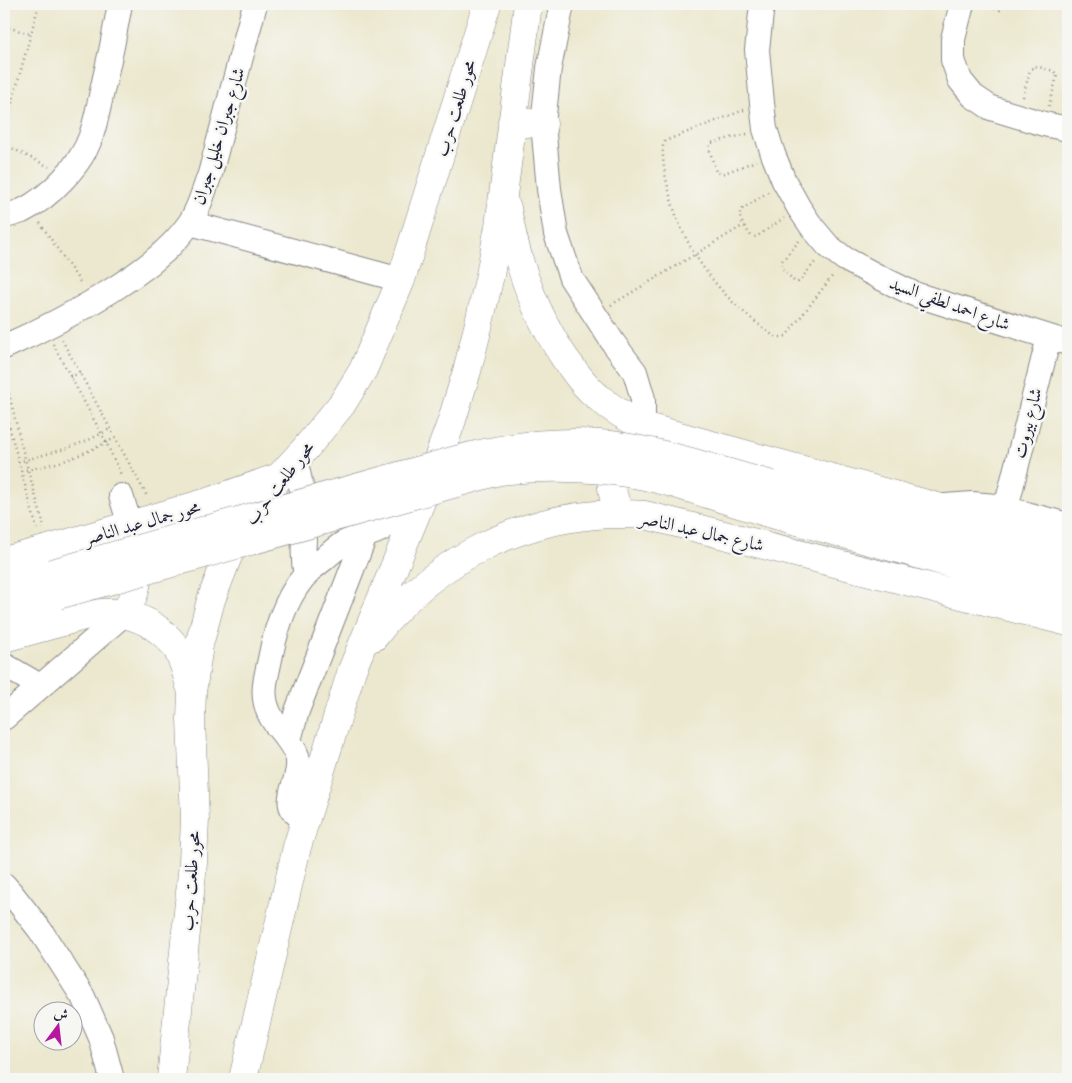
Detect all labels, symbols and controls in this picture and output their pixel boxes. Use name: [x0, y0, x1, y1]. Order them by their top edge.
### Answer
street label: محور طلعت حرب: [429, 57, 481, 159]
street label: شارع جبران خليل جبران: [186, 65, 254, 209]
street label: شارع احمد لطفي السيد: [884, 270, 1014, 342]
street label: شارع بيروت: [1007, 385, 1051, 462]
street label: محور طلعت حرب: [239, 436, 319, 530]
street label: محور جمال عبد الناصر: [79, 494, 203, 551]
street label: شارع جمال عبد الناصر: [635, 505, 766, 560]
street label: محور طلعت حرب: [175, 830, 205, 932]
north arrow: [32, 1000, 82, 1050]
text: ش: [52, 1003, 71, 1024]

